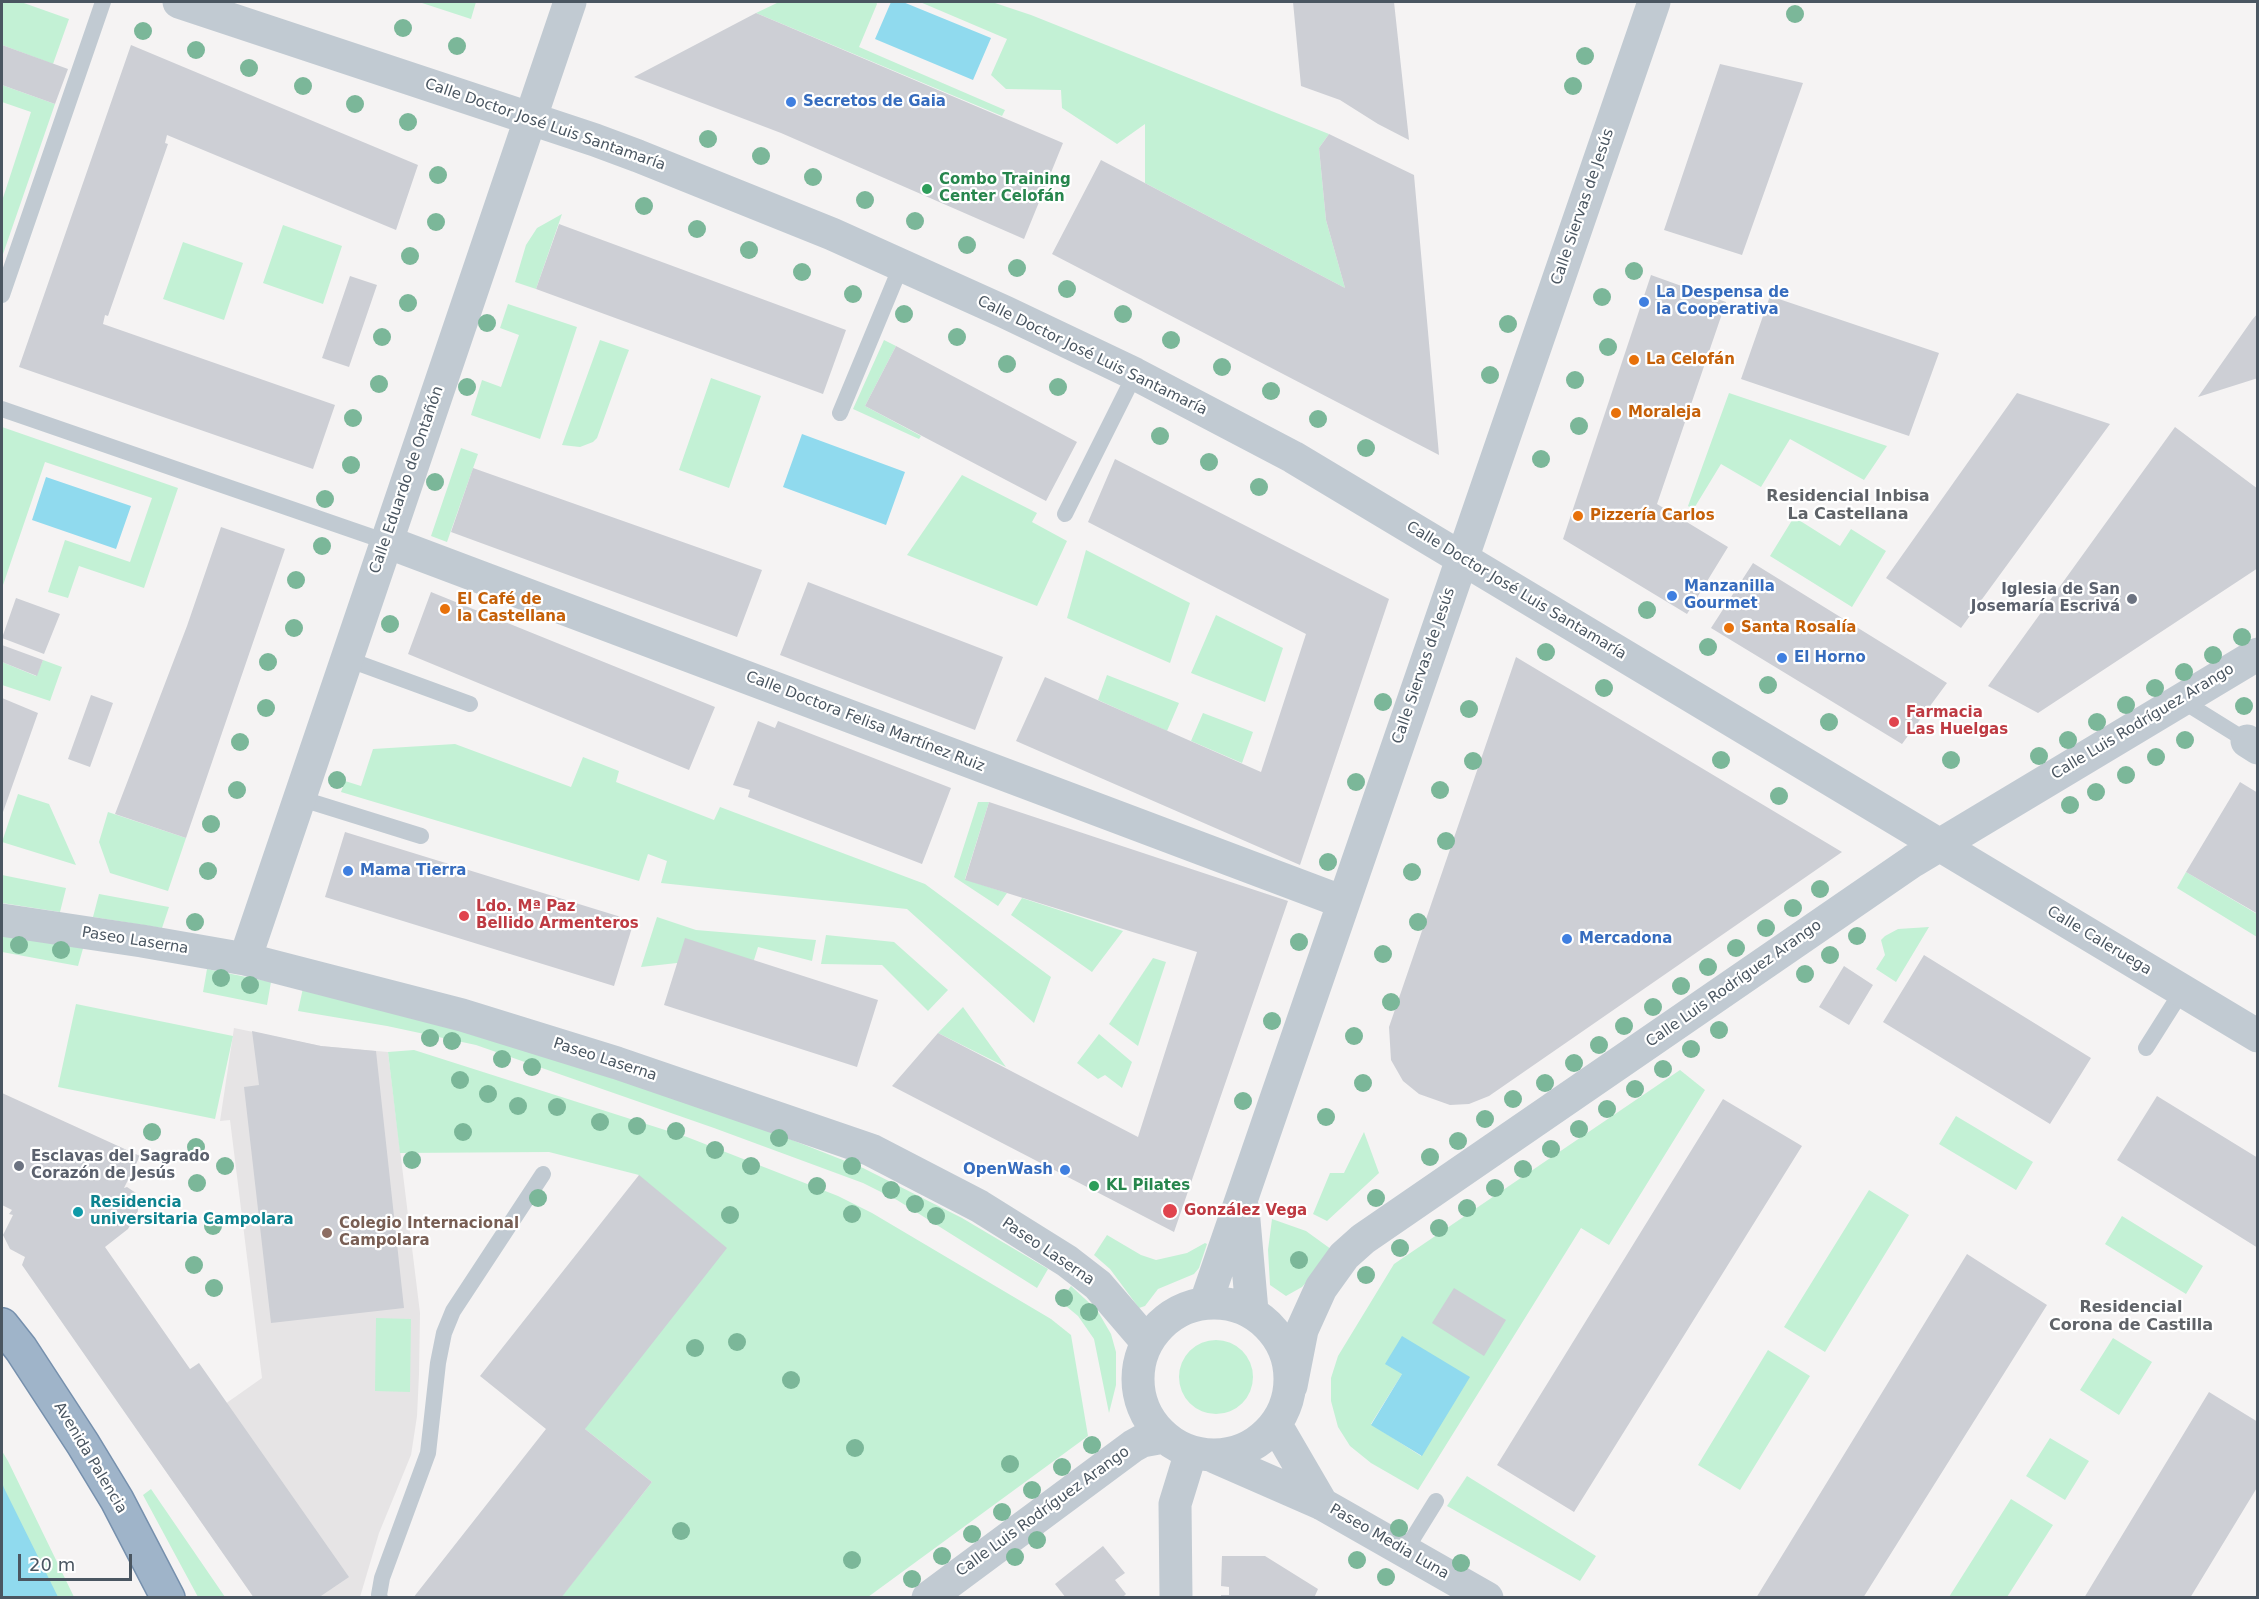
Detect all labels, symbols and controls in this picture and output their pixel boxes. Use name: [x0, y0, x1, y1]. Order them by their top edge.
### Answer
street label: Calle Doctor José Luis Santamaría: [422, 75, 668, 175]
place label: Secretos de Gaia: [803, 93, 946, 111]
marker: Secretos de Gaia: [784, 95, 798, 109]
street label: Calle Siervas de Jesús: [1548, 127, 1618, 287]
place label: Combo Training Center Celofán: [939, 171, 1071, 206]
marker: Combo Training Center Celofán: [920, 182, 934, 196]
place label: La Despensa de la Cooperativa: [1656, 284, 1789, 319]
street label: Calle Doctor José Luis Santamaría: [974, 292, 1210, 420]
marker: La Despensa de la Cooperativa: [1637, 295, 1651, 309]
place label: La Celofán: [1646, 351, 1735, 369]
marker: La Celofán: [1627, 353, 1641, 367]
street label: Calle Eduardo de Ontañón: [366, 384, 448, 576]
place label: Moraleja: [1628, 404, 1701, 422]
marker: Moraleja: [1609, 406, 1623, 420]
district label: Residencial Inbisa La Castellana: [1766, 487, 1930, 525]
place label: Pizzería Carlos: [1590, 507, 1715, 525]
marker: Pizzería Carlos: [1571, 509, 1585, 523]
street label: Calle Doctor José Luis Santamaría: [1403, 518, 1629, 664]
place label: Manzanilla Gourmet: [1684, 578, 1775, 613]
place label: Iglesia de San Josemaría Escrivá: [1971, 581, 2120, 616]
street label: Calle Siervas de Jesús: [1389, 586, 1459, 746]
marker: Manzanilla Gourmet: [1665, 589, 1679, 603]
place label: El Café de la Castellana: [457, 591, 566, 626]
marker: Iglesia de San Josemaría Escrivá: [2125, 592, 2139, 606]
marker: El Café de la Castellana: [438, 602, 452, 616]
place label: Santa Rosalía: [1741, 619, 1856, 637]
marker: Santa Rosalía: [1722, 621, 1736, 635]
place label: El Horno: [1794, 649, 1866, 667]
marker: El Horno: [1775, 651, 1789, 665]
street label: Calle Luis Rodríguez Arango: [2048, 660, 2238, 784]
street label: Calle Doctora Felisa Martínez Ruiz: [743, 668, 987, 776]
place label: Farmacia Las Huelgas: [1906, 704, 2008, 739]
marker: Farmacia Las Huelgas: [1887, 715, 1901, 729]
place label: Mama Tierra: [360, 862, 466, 880]
marker: Mama Tierra: [341, 864, 355, 878]
place label: Ldo. Mª Paz Bellido Armenteros: [476, 898, 639, 933]
street label: Calle Caleruega: [2044, 903, 2154, 979]
marker: Ldo. Mª Paz Bellido Armenteros: [457, 909, 471, 923]
street label: Calle Luis Rodríguez Arango: [1643, 916, 1825, 1052]
street label: Paseo Laserna: [80, 924, 190, 958]
place label: Mercadona: [1579, 930, 1672, 948]
marker: Mercadona: [1560, 932, 1574, 946]
street label: Paseo Laserna: [551, 1035, 659, 1085]
place label: Esclavas del Sagrado Corazón de Jesús: [31, 1148, 210, 1183]
marker: Esclavas del Sagrado Corazón de Jesús: [12, 1159, 26, 1173]
place label: OpenWash: [963, 1161, 1053, 1179]
marker: OpenWash: [1058, 1163, 1072, 1177]
place label: KL Pilates: [1106, 1177, 1190, 1195]
marker: KL Pilates: [1087, 1179, 1101, 1193]
place label: Residencia universitaria Campolara: [90, 1194, 294, 1229]
marker: González Vega: [1161, 1202, 1179, 1220]
place label: González Vega: [1184, 1202, 1307, 1220]
marker: Residencia universitaria Campolara: [71, 1205, 85, 1219]
street label: Paseo Laserna: [998, 1214, 1098, 1290]
place label: Colegio Internacional Campolara: [339, 1215, 519, 1250]
marker: Colegio Internacional Campolara: [320, 1226, 334, 1240]
district label: Residencial Corona de Castilla: [2049, 1298, 2213, 1336]
street label: Avenida Palencia: [50, 1399, 130, 1517]
street label: Calle Luis Rodríguez Arango: [953, 1443, 1133, 1581]
street label: Paseo Media Luna: [1326, 1501, 1452, 1583]
scale bar: [21, 1542, 135, 1580]
text: 20 m: [29, 1554, 75, 1575]

